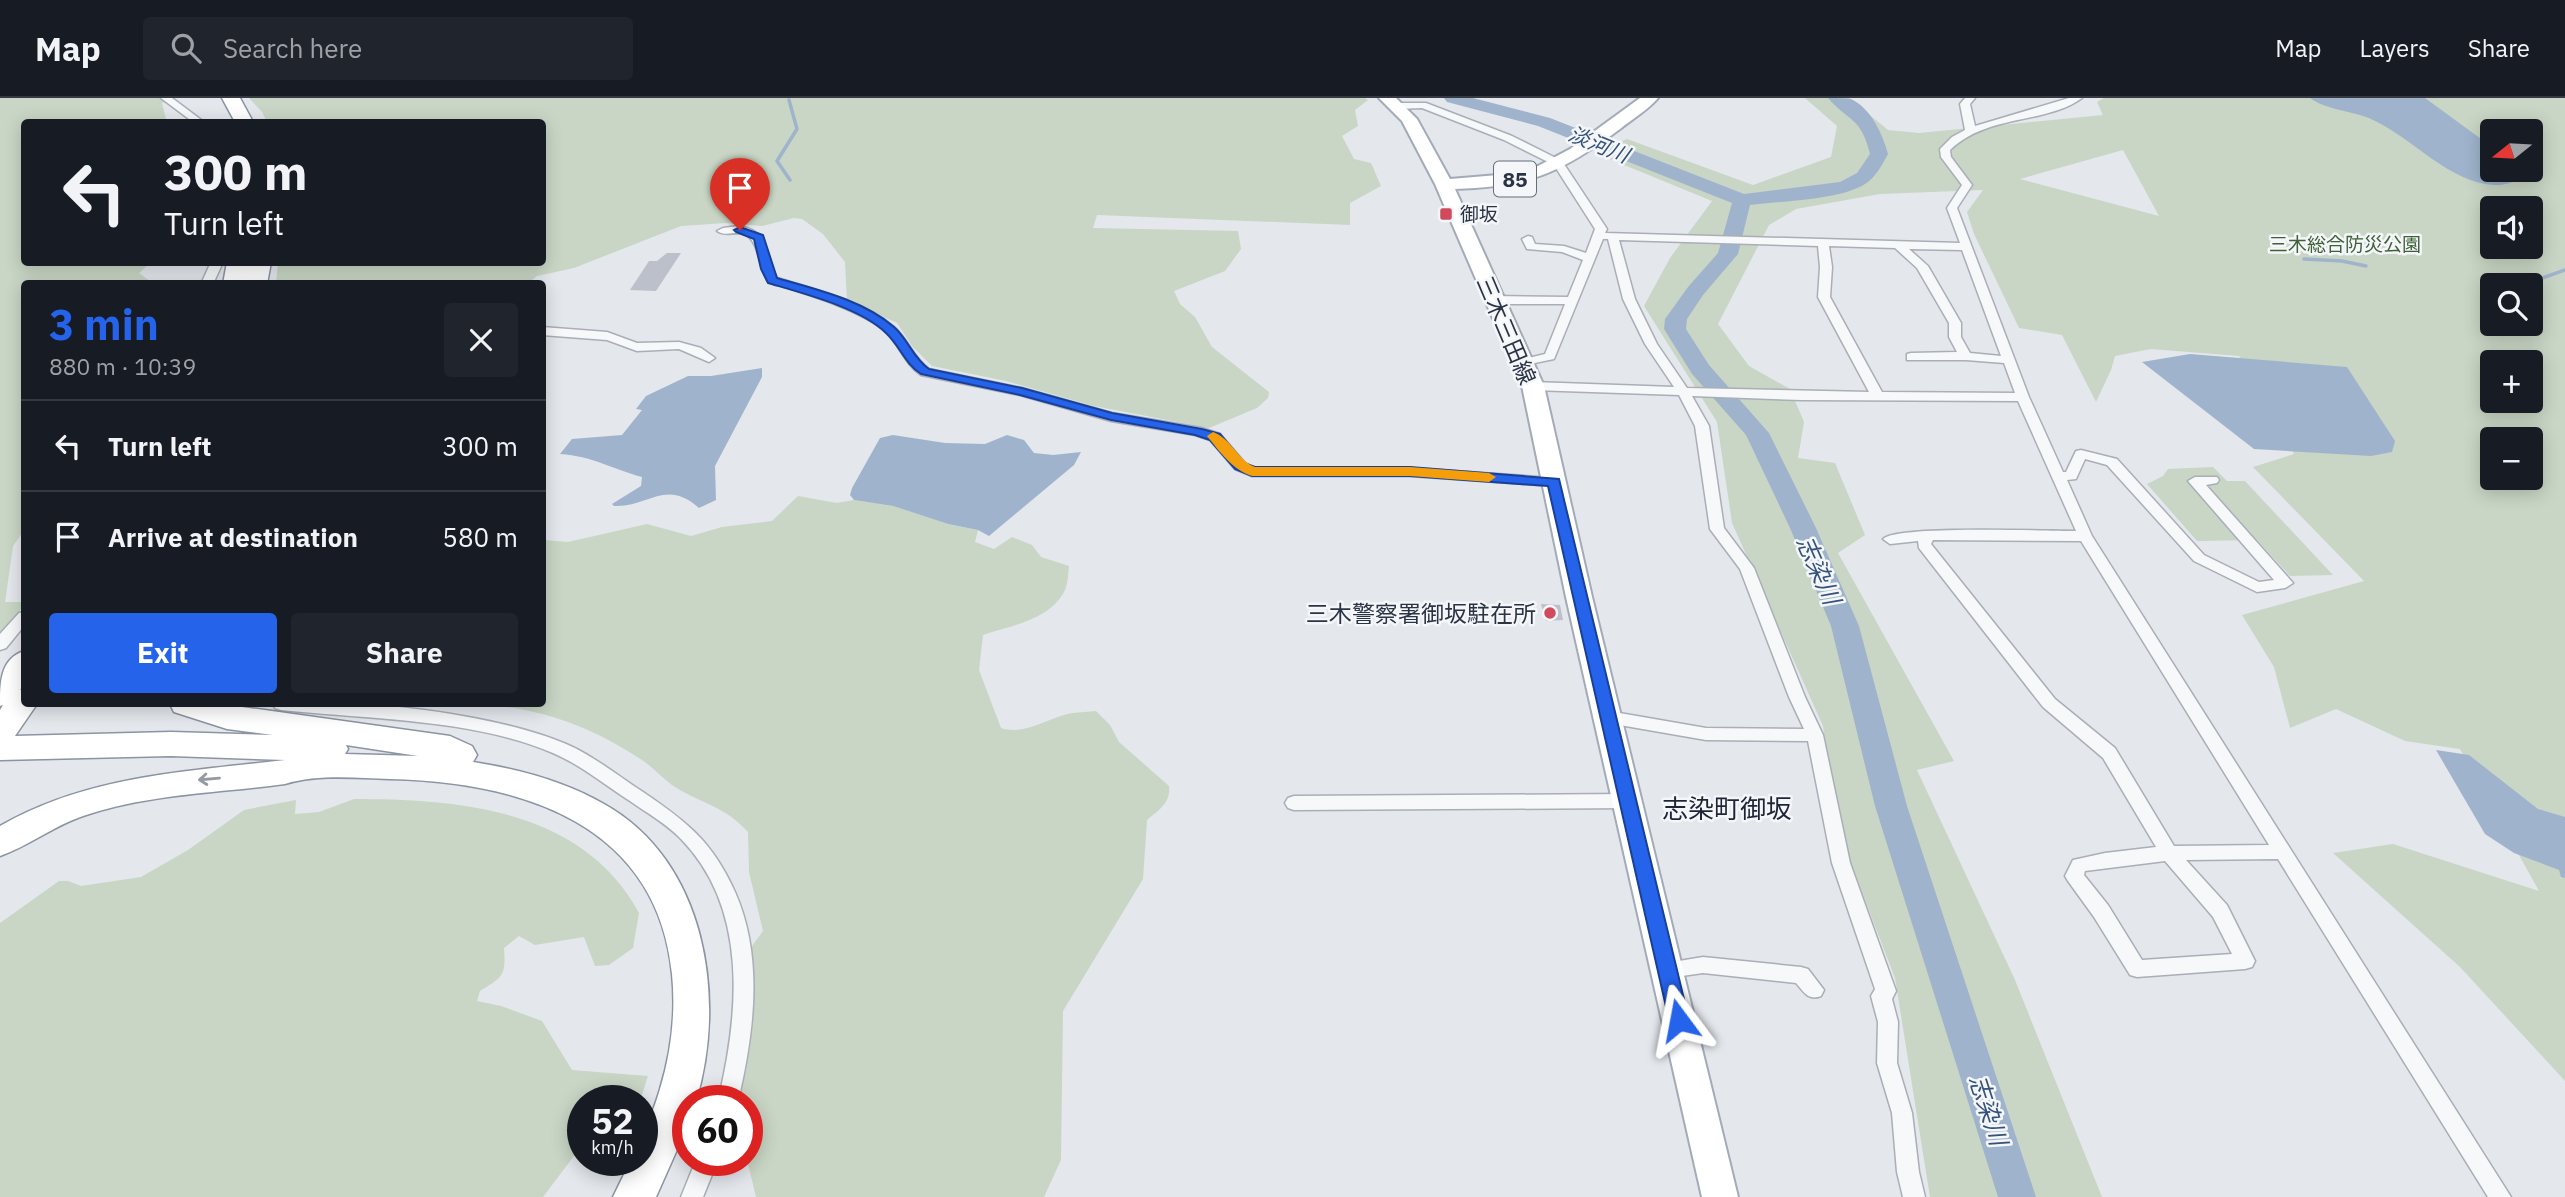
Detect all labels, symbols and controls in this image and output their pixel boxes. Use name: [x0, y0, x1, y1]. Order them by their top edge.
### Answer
search box: [143, 17, 633, 80]
text: Map: [35, 27, 101, 70]
icon: search: [167, 29, 205, 67]
text: Search here: [223, 31, 362, 65]
text: Map: [2275, 32, 2322, 64]
text: Layers: [2360, 32, 2430, 64]
text: Share: [2468, 32, 2530, 64]
water label: 淡河川: [1565, 119, 1635, 170]
north arrow: [2480, 119, 2543, 182]
map controls: [2480, 119, 2543, 490]
text: 300 m: [164, 140, 308, 203]
icon: left: [49, 147, 140, 238]
pin: [710, 158, 770, 230]
road number: 85: [1494, 162, 1536, 196]
icon: arrive: [721, 169, 759, 207]
button: sound: [2480, 196, 2543, 259]
text: Turn left: [164, 202, 284, 244]
place label: 御坂: [1460, 202, 1498, 226]
marker: 御坂: [1438, 206, 1454, 222]
park label: 三木総合防災公園: [2269, 232, 2421, 256]
street label: 三木三田線: [1471, 271, 1543, 389]
button: search: [2480, 273, 2543, 336]
text: 3 min: [49, 297, 159, 352]
button: close: [444, 303, 518, 377]
button: +: [2480, 350, 2543, 413]
text: 880 m · 10:39: [49, 351, 196, 381]
icon: left: [49, 427, 87, 465]
button: −: [2480, 427, 2543, 490]
text: Turn left: [108, 429, 211, 463]
text: 300 m: [442, 429, 518, 463]
icon: arrive: [49, 518, 87, 556]
text: Arrive at destination: [108, 520, 358, 554]
text: 580 m: [442, 520, 518, 554]
water label: 志染川: [1790, 531, 1849, 612]
place label: 三木警察署御坂駐在所: [1306, 598, 1536, 628]
marker: 三木警察署御坂駐在所: [1542, 605, 1558, 621]
button: Exit: [49, 613, 277, 693]
button: Share: [291, 613, 518, 693]
one-way arrow: [198, 773, 221, 786]
district label: 志染町御坂: [1662, 791, 1792, 825]
position arrow: [1642, 983, 1716, 1057]
water label: 志染川: [1963, 1071, 2016, 1152]
speed limit sign: 60: [672, 1085, 763, 1176]
text: 52: [591, 1098, 634, 1144]
text: km/h: [591, 1136, 634, 1159]

